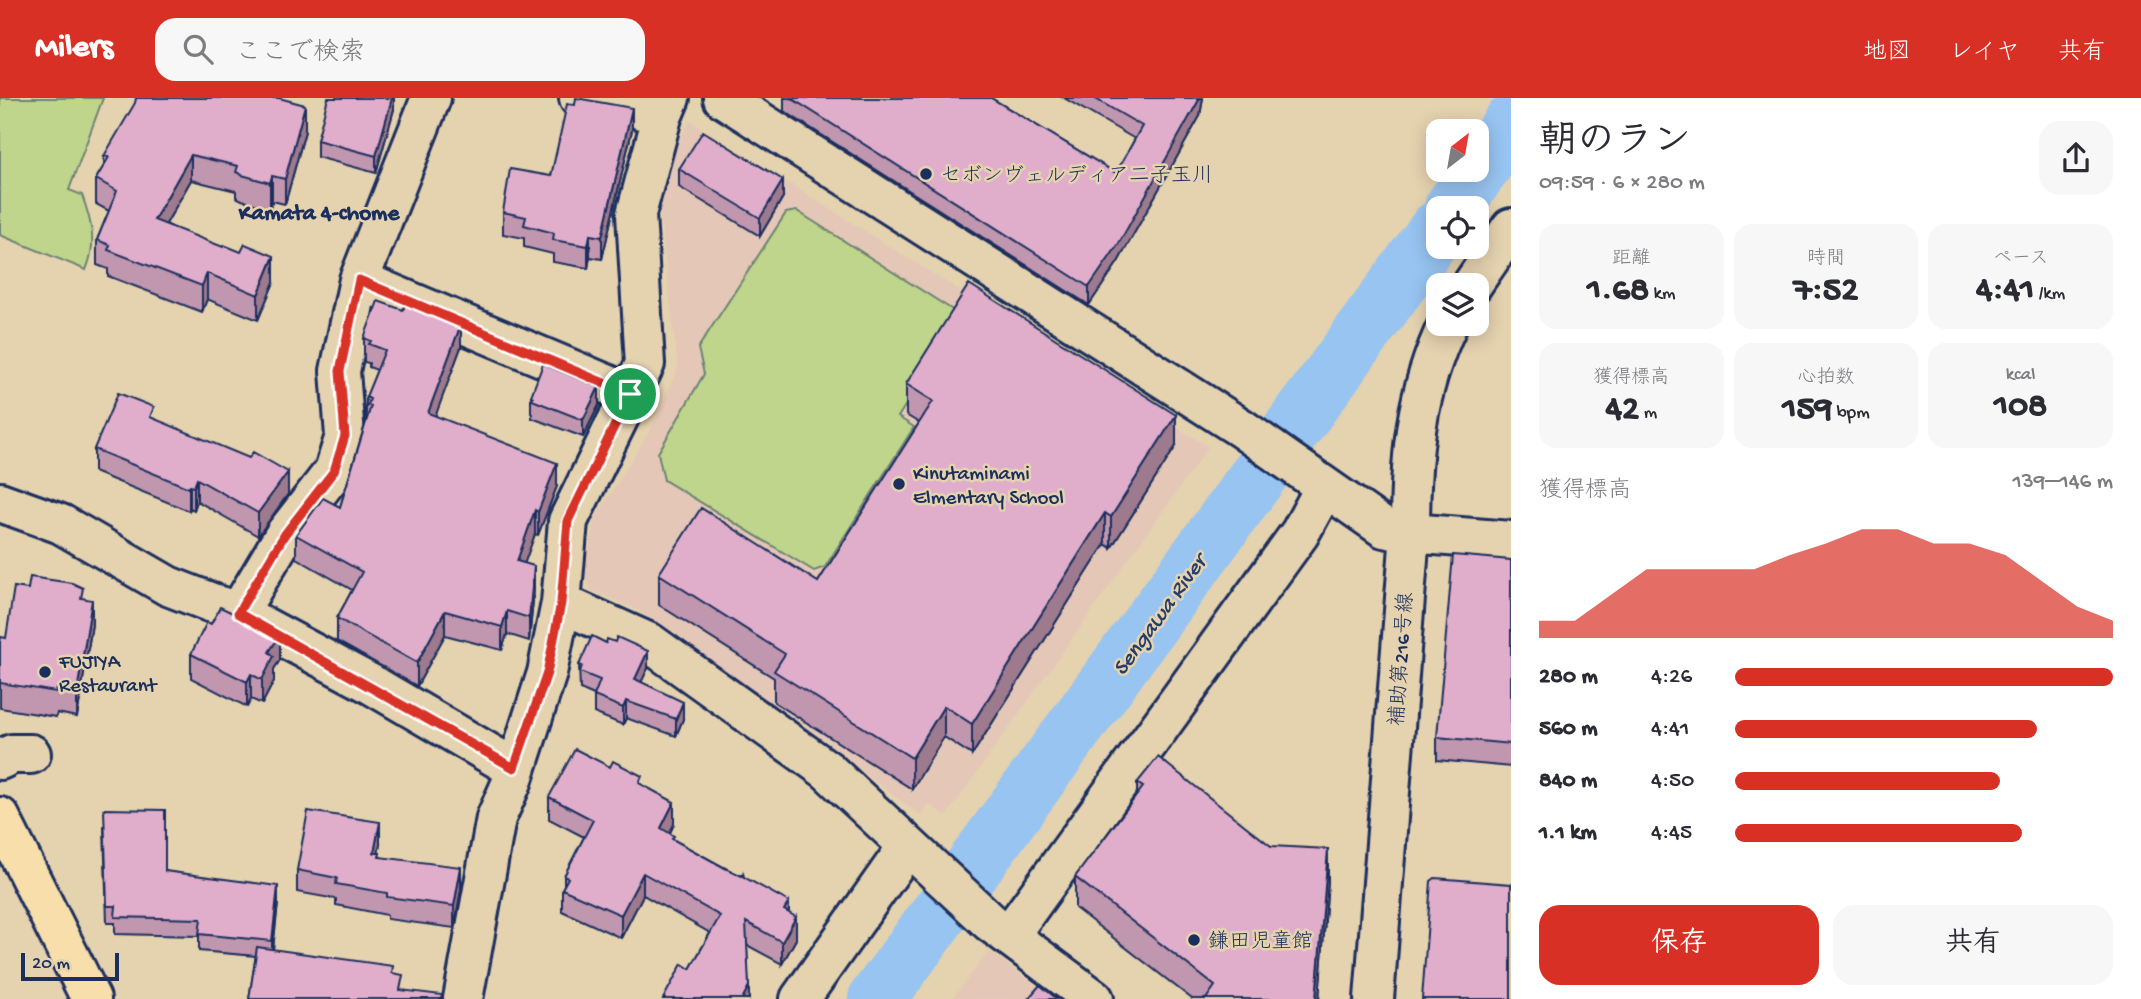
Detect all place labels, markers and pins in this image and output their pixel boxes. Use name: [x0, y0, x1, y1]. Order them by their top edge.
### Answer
place label: セボンヴェルディア二子玉川: [940, 164, 1213, 190]
marker: セボンヴェルディア二子玉川: [918, 166, 934, 182]
pin: [600, 364, 660, 424]
place label: Kinutaminami Elmentary School: [913, 463, 1064, 512]
marker: Kinutaminami Elmentary School: [891, 476, 907, 492]
place label: FUJIYA Restaurant: [58, 651, 159, 700]
marker: FUJIYA Restaurant: [37, 664, 53, 680]
place label: 鎌田児童館: [1208, 929, 1313, 956]
marker: 鎌田児童館: [1186, 932, 1202, 948]

